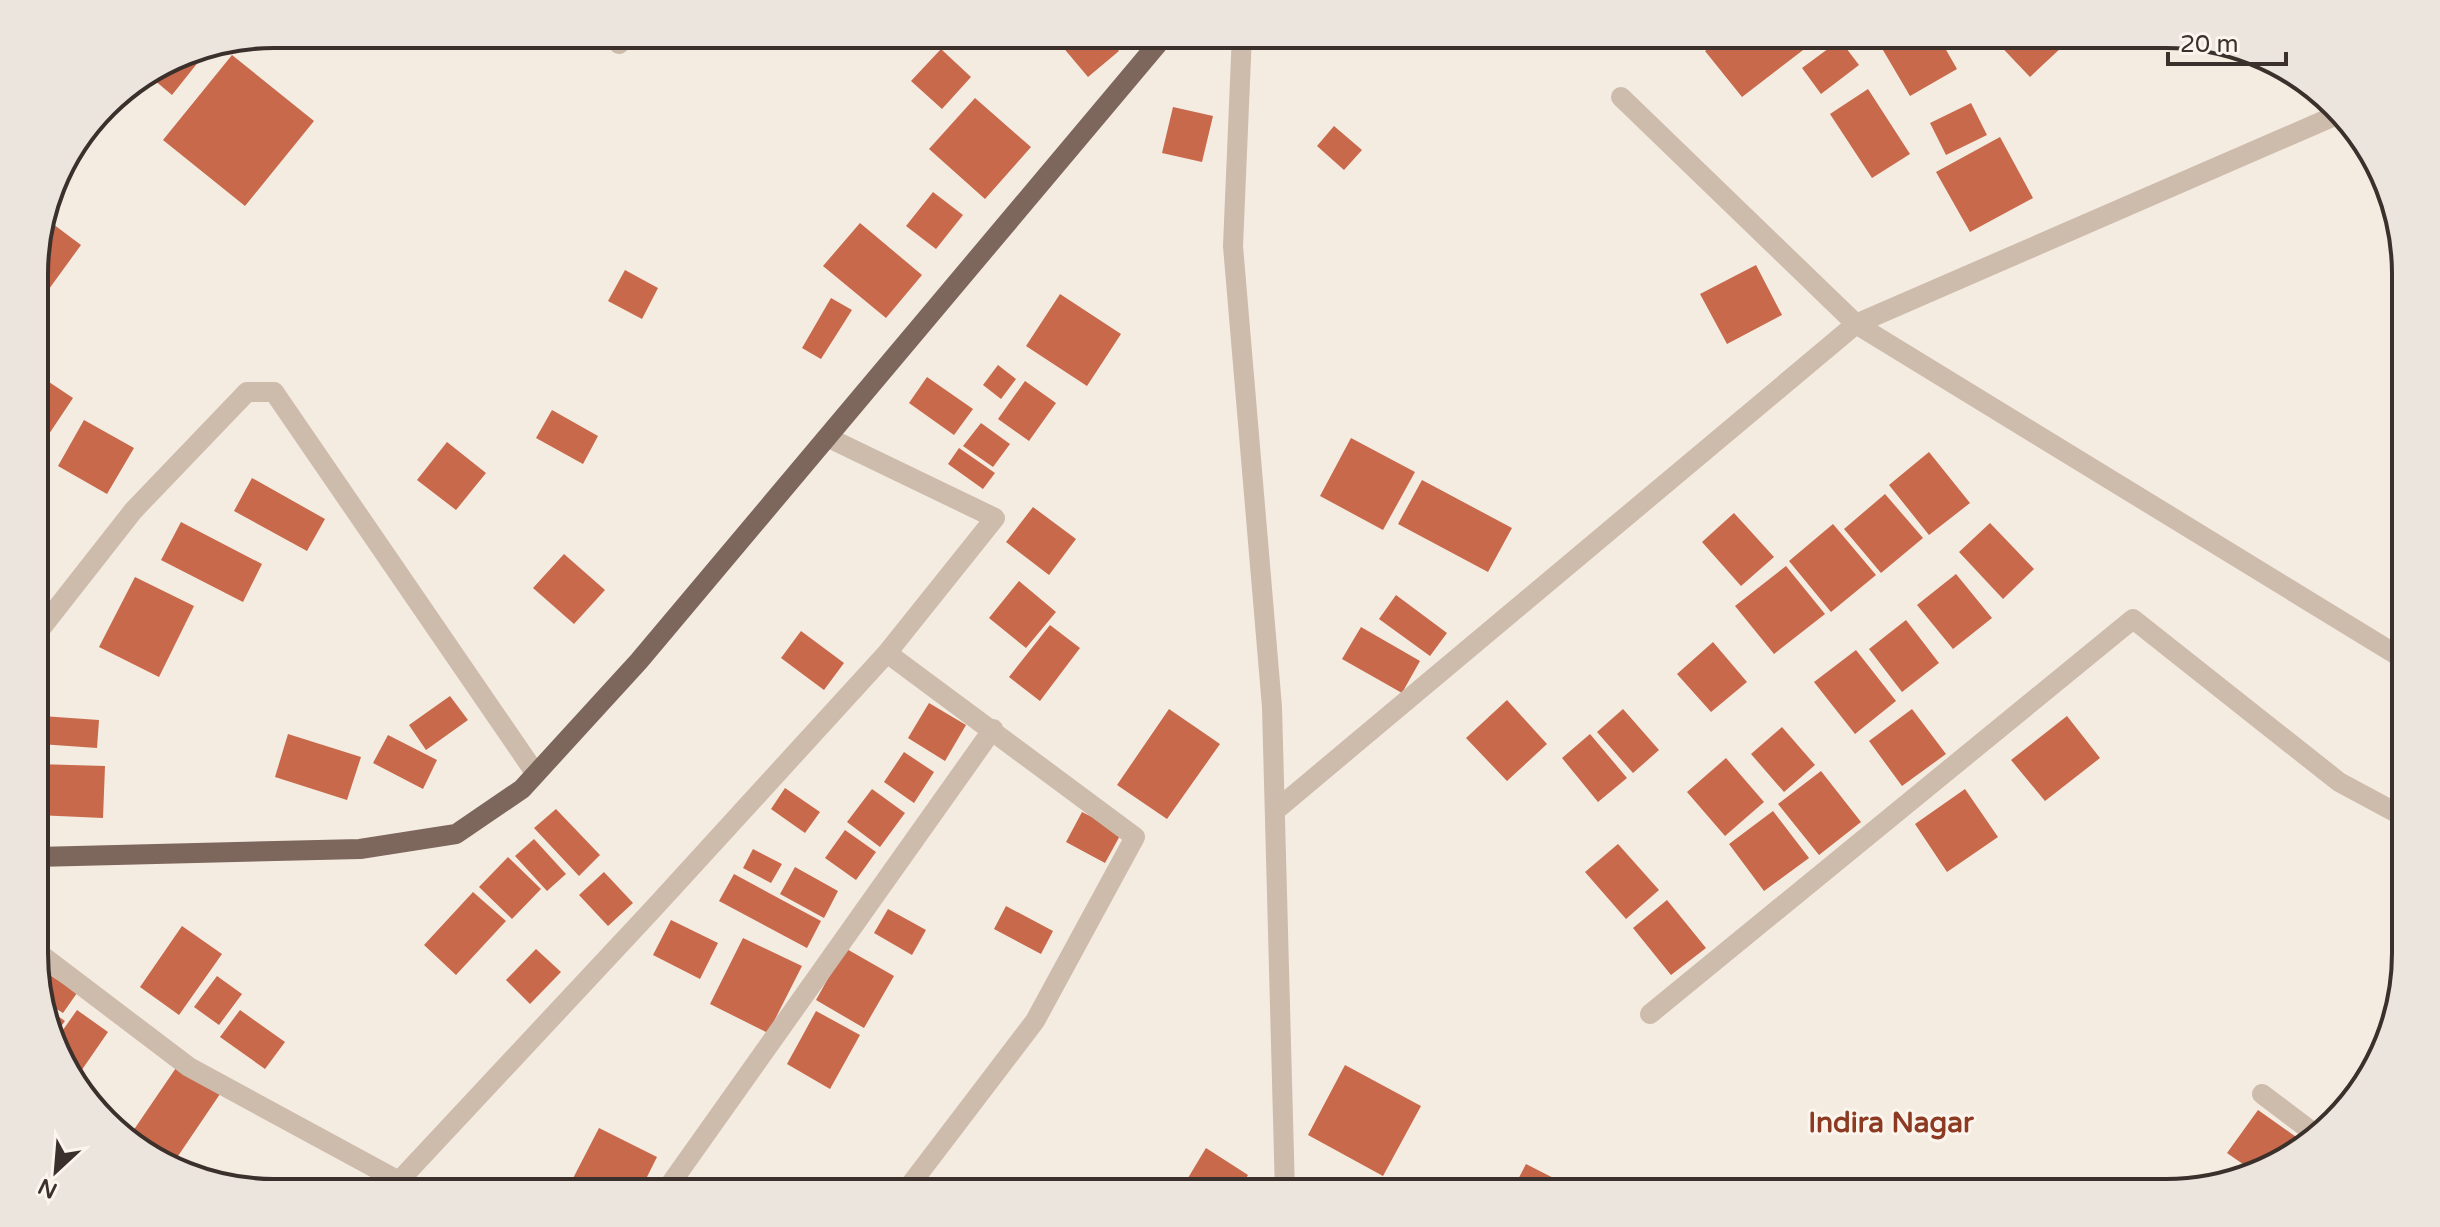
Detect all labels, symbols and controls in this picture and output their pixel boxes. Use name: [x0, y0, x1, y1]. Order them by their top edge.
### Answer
scale bar: [2168, 16, 2286, 66]
text: 20 m: [2180, 30, 2238, 59]
district label: Indira Nagar: [1808, 1106, 1975, 1140]
north arrow: [16, 1131, 96, 1211]
text: N: [34, 1173, 61, 1204]

